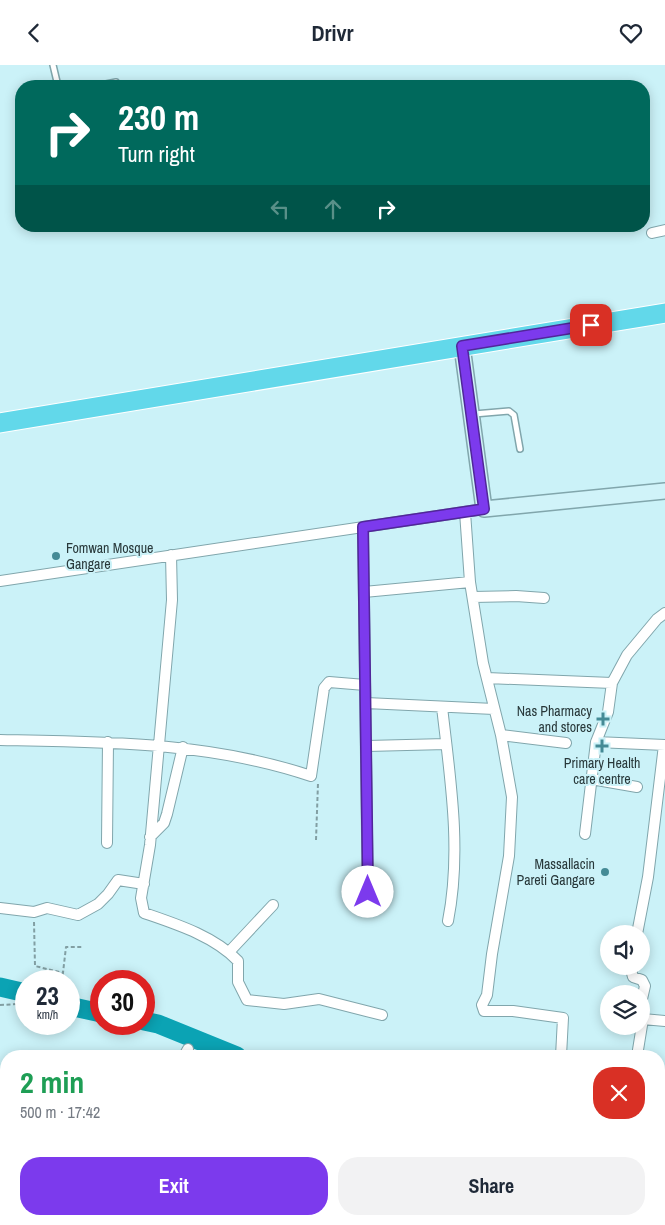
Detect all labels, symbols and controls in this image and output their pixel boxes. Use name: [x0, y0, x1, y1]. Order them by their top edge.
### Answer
text: Drivr: [311, 18, 354, 48]
icon: back: [20, 19, 48, 47]
icon: heart: [617, 19, 645, 47]
text: 230 m: [118, 94, 199, 141]
icon: right: [35, 100, 100, 165]
text: Turn right: [118, 139, 195, 169]
icon: left: [266, 195, 294, 223]
icon: ahead: [319, 195, 347, 223]
icon: right: [372, 195, 400, 223]
pin: [570, 304, 612, 346]
icon: arrive: [577, 311, 605, 339]
place label: Fomwan Mosque Gangare: [66, 539, 154, 573]
marker: Fomwan Mosque Gangare: [50, 550, 62, 562]
place label: Nas Pharmacy and stores: [517, 702, 592, 736]
marker: Nas Pharmacy and stores: [596, 712, 610, 726]
marker: Primary Health care centre: [595, 739, 609, 753]
place label: Primary Health care centre: [564, 754, 640, 788]
place label: Massallacin Pareti Gangare: [517, 855, 595, 889]
position arrow: [341, 865, 393, 917]
marker: Massallacin Pareti Gangare: [599, 866, 611, 878]
map controls: [600, 925, 650, 1035]
button: sound: [600, 925, 650, 975]
speed limit sign: 30: [90, 970, 155, 1035]
text: 23: [36, 979, 59, 1013]
button: layers: [600, 985, 650, 1035]
text: km/h: [37, 1007, 58, 1023]
text: 2 min: [20, 1062, 84, 1102]
button: close: [593, 1067, 645, 1119]
text: 500 m · 17:42: [20, 1101, 100, 1123]
button: Exit: [20, 1157, 328, 1215]
button: Share: [338, 1157, 645, 1215]

